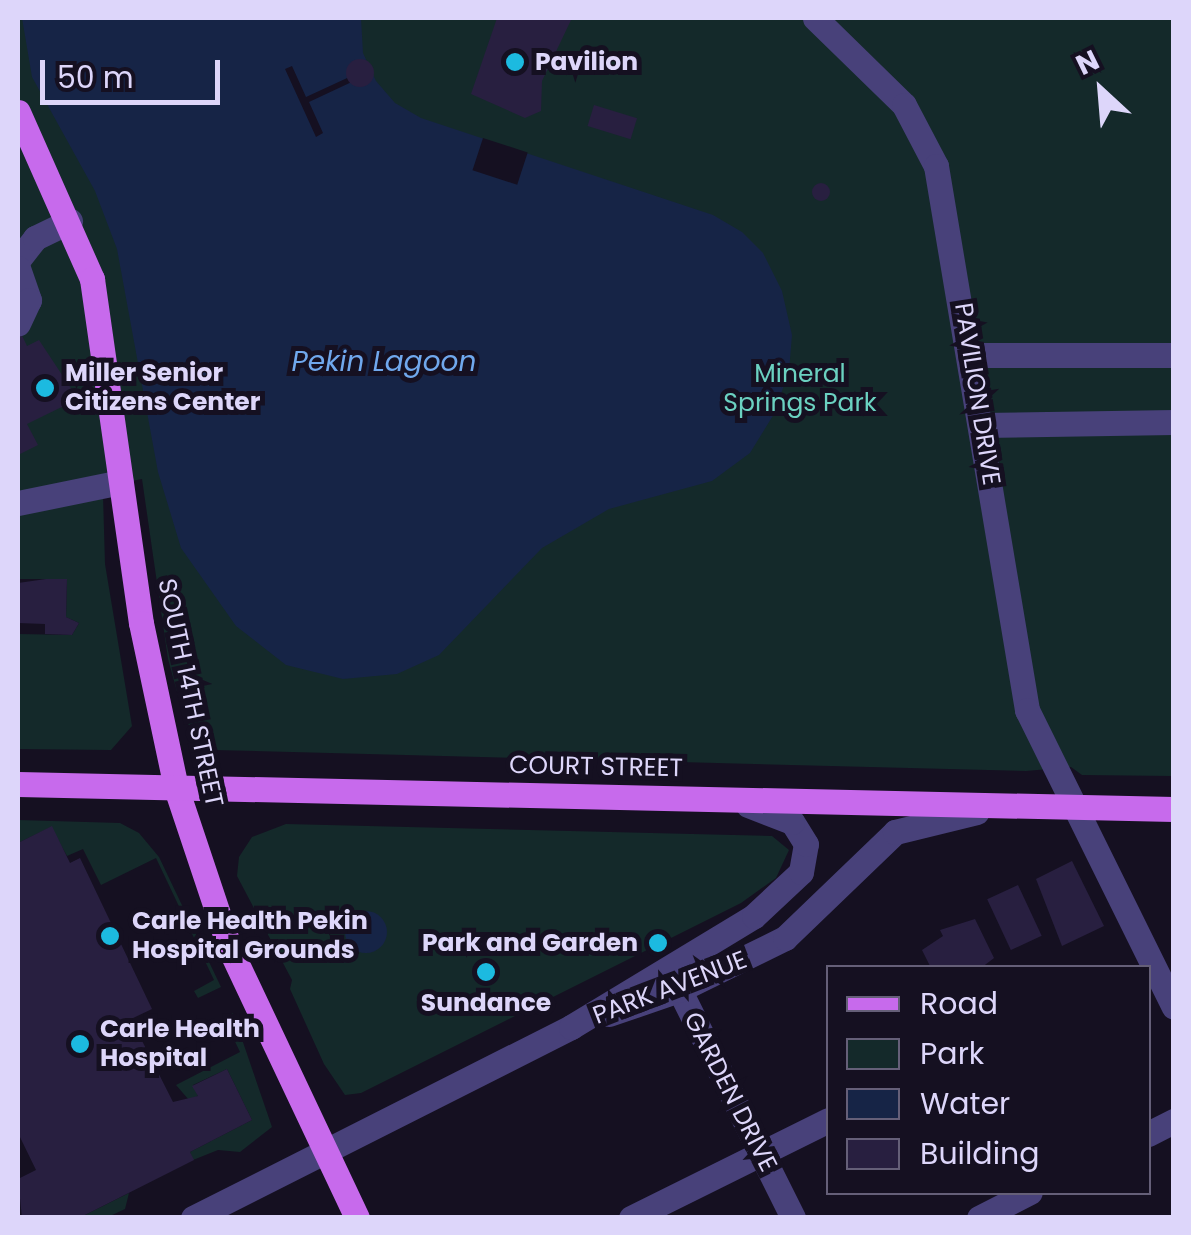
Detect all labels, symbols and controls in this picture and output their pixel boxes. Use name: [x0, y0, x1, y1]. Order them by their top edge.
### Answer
scale bar: [45, 40, 225, 102]
north arrow: [1051, 40, 1151, 140]
text: N: [1070, 40, 1106, 85]
place label: Pavilion: [535, 47, 638, 77]
marker: Pavilion: [504, 51, 526, 73]
text: 50 m: [57, 56, 134, 99]
street label: PAVILION DRIVE: [948, 301, 1006, 487]
water label: Pekin Lagoon: [292, 345, 476, 379]
place label: Miller Senior Citizens Center: [65, 359, 260, 418]
park label: Mineral Springs Park: [723, 360, 877, 419]
marker: Miller Senior Citizens Center: [34, 377, 56, 399]
street label: SOUTH 14TH STREET: [151, 576, 229, 810]
street label: COURT STREET: [509, 750, 683, 784]
place label: Carle Health Pekin Hospital Grounds: [132, 907, 368, 966]
marker: Carle Health Pekin Hospital Grounds: [97, 923, 123, 949]
place label: Park and Garden: [422, 928, 638, 958]
marker: Park and Garden: [647, 932, 669, 954]
street label: PARK AVENUE: [589, 945, 751, 1031]
marker: Sundance: [475, 961, 497, 983]
legend: [826, 965, 1151, 1195]
text: Road: [920, 982, 998, 1025]
place label: Sundance: [421, 988, 551, 1018]
street label: GARDEN DRIVE: [677, 1007, 783, 1177]
place label: Carle Health Hospital: [100, 1015, 260, 1074]
text: Park: [920, 1032, 984, 1075]
marker: Carle Health Hospital: [69, 1033, 91, 1055]
text: Water: [920, 1082, 1010, 1125]
text: Building: [920, 1132, 1040, 1175]

